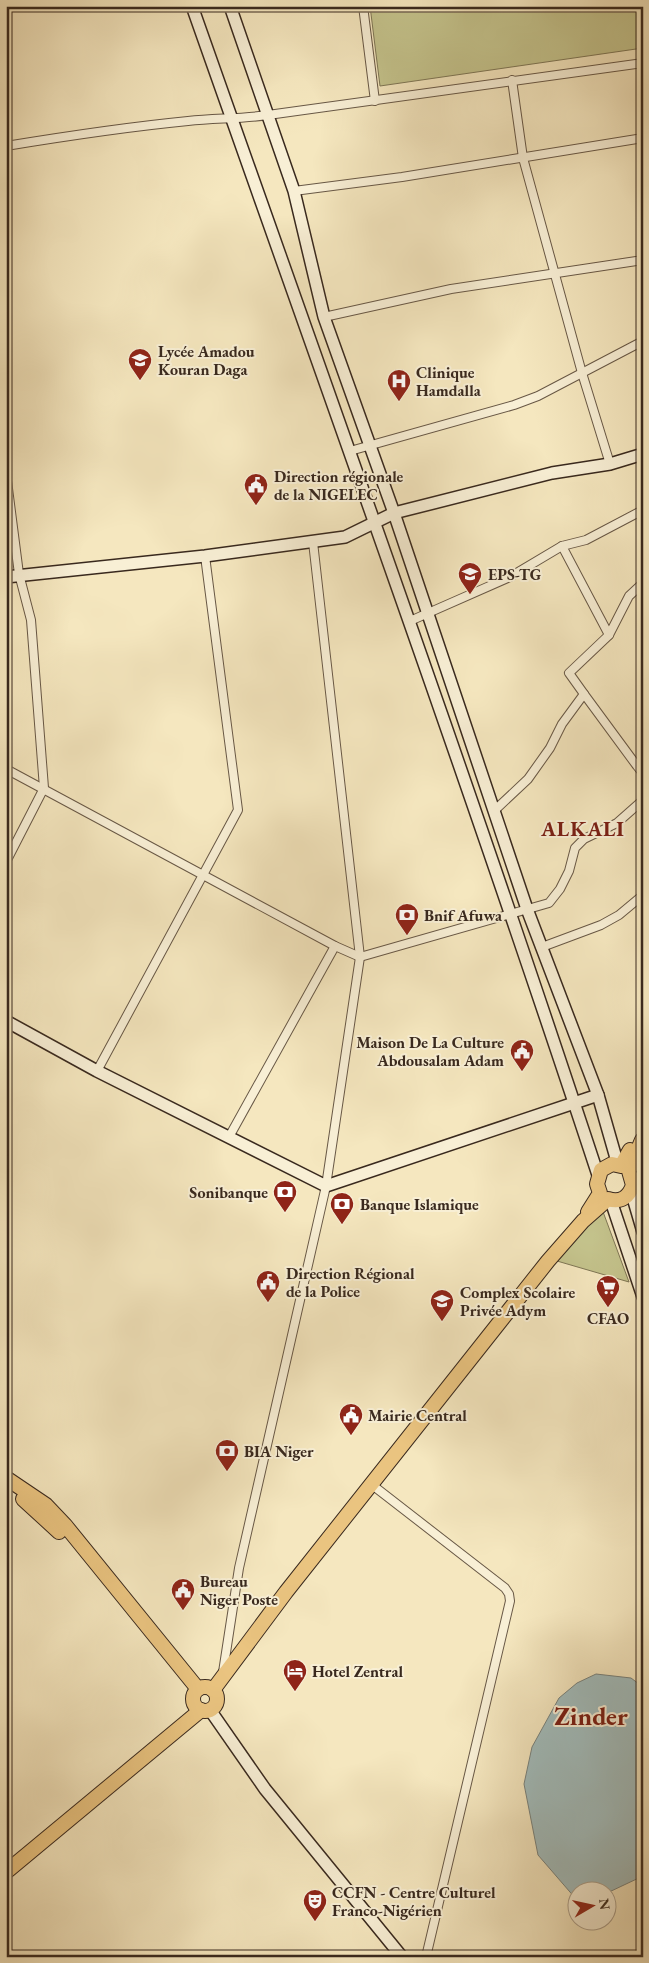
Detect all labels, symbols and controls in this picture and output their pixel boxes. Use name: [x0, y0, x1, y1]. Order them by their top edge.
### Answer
place label: Lycée Amadou Kouran Daga: [158, 341, 255, 380]
school or university icon: Lycée Amadou Kouran Daga: [127, 347, 153, 381]
place label: Clinique Hamdalla: [416, 362, 482, 401]
hospital icon: Clinique Hamdalla: [386, 368, 412, 402]
place label: Direction régionale de la NIGELEC: [274, 466, 403, 505]
public building icon: Direction régionale de la NIGELEC: [243, 472, 269, 506]
school or university icon: EPS-TG: [457, 561, 483, 595]
place label: EPS-TG: [488, 564, 542, 585]
district label: ALKALI: [540, 815, 625, 842]
bank icon: Bnif Afuwa: [394, 902, 420, 936]
place label: Bnif Afuwa: [424, 905, 503, 926]
place label: Maison De La Culture Abdousalam Adam: [356, 1032, 504, 1071]
public building icon: Maison De La Culture Abdousalam Adam: [509, 1038, 535, 1072]
bank icon: Sonibanque: [272, 1179, 298, 1213]
place label: Sonibanque: [189, 1182, 268, 1203]
bank icon: Banque Islamique: [329, 1191, 355, 1225]
place label: Banque Islamique: [360, 1194, 479, 1215]
place label: Direction Régional de la Police: [286, 1263, 415, 1302]
public building icon: Direction Régional de la Police: [255, 1269, 281, 1303]
supermarket icon: CFAO: [595, 1274, 621, 1308]
place label: Complex Scolaire Privée Adym: [460, 1282, 576, 1321]
school or university icon: Complex Scolaire Privée Adym: [429, 1288, 455, 1322]
place label: CFAO: [587, 1308, 629, 1329]
public building icon: Mairie Central: [338, 1402, 364, 1436]
place label: Mairie Central: [368, 1405, 467, 1426]
bank icon: BIA Niger: [214, 1438, 240, 1472]
place label: BIA Niger: [244, 1441, 314, 1462]
place label: Bureau Niger Poste: [200, 1571, 278, 1610]
public building icon: Bureau Niger Poste: [170, 1577, 196, 1611]
hotel icon: Hotel Zentral: [282, 1658, 308, 1692]
place label: Hotel Zentral: [312, 1661, 403, 1682]
district label: Zinder: [554, 1699, 628, 1733]
north arrow: [566, 1880, 616, 1930]
place label: CCFN - Centre Culturel Franco-Nigérien: [332, 1882, 496, 1921]
theatre icon: CCFN - Centre Culturel Franco-Nigérien: [302, 1888, 328, 1922]
text: N: [595, 1897, 615, 1912]

